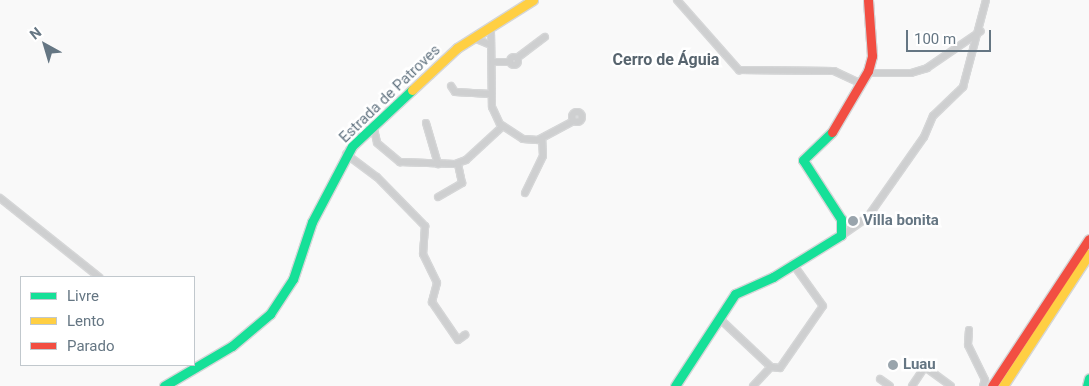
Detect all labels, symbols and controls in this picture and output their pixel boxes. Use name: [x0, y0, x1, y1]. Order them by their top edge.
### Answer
north arrow: [20, 20, 70, 70]
scale bar: [909, 20, 994, 52]
text: N: [27, 24, 44, 43]
text: 100 m: [914, 30, 956, 48]
street label: Estrada de Patroves: [336, 41, 444, 147]
district label: Cerro de Águia: [613, 50, 719, 70]
place label: Villa bonita: [863, 212, 939, 230]
marker: Villa bonita: [847, 215, 859, 227]
legend: [20, 276, 195, 366]
text: Livre: [67, 287, 99, 305]
text: Lento: [67, 312, 105, 330]
text: Parado: [67, 337, 115, 355]
place label: Luau: [903, 356, 936, 374]
marker: Luau: [887, 359, 899, 371]

